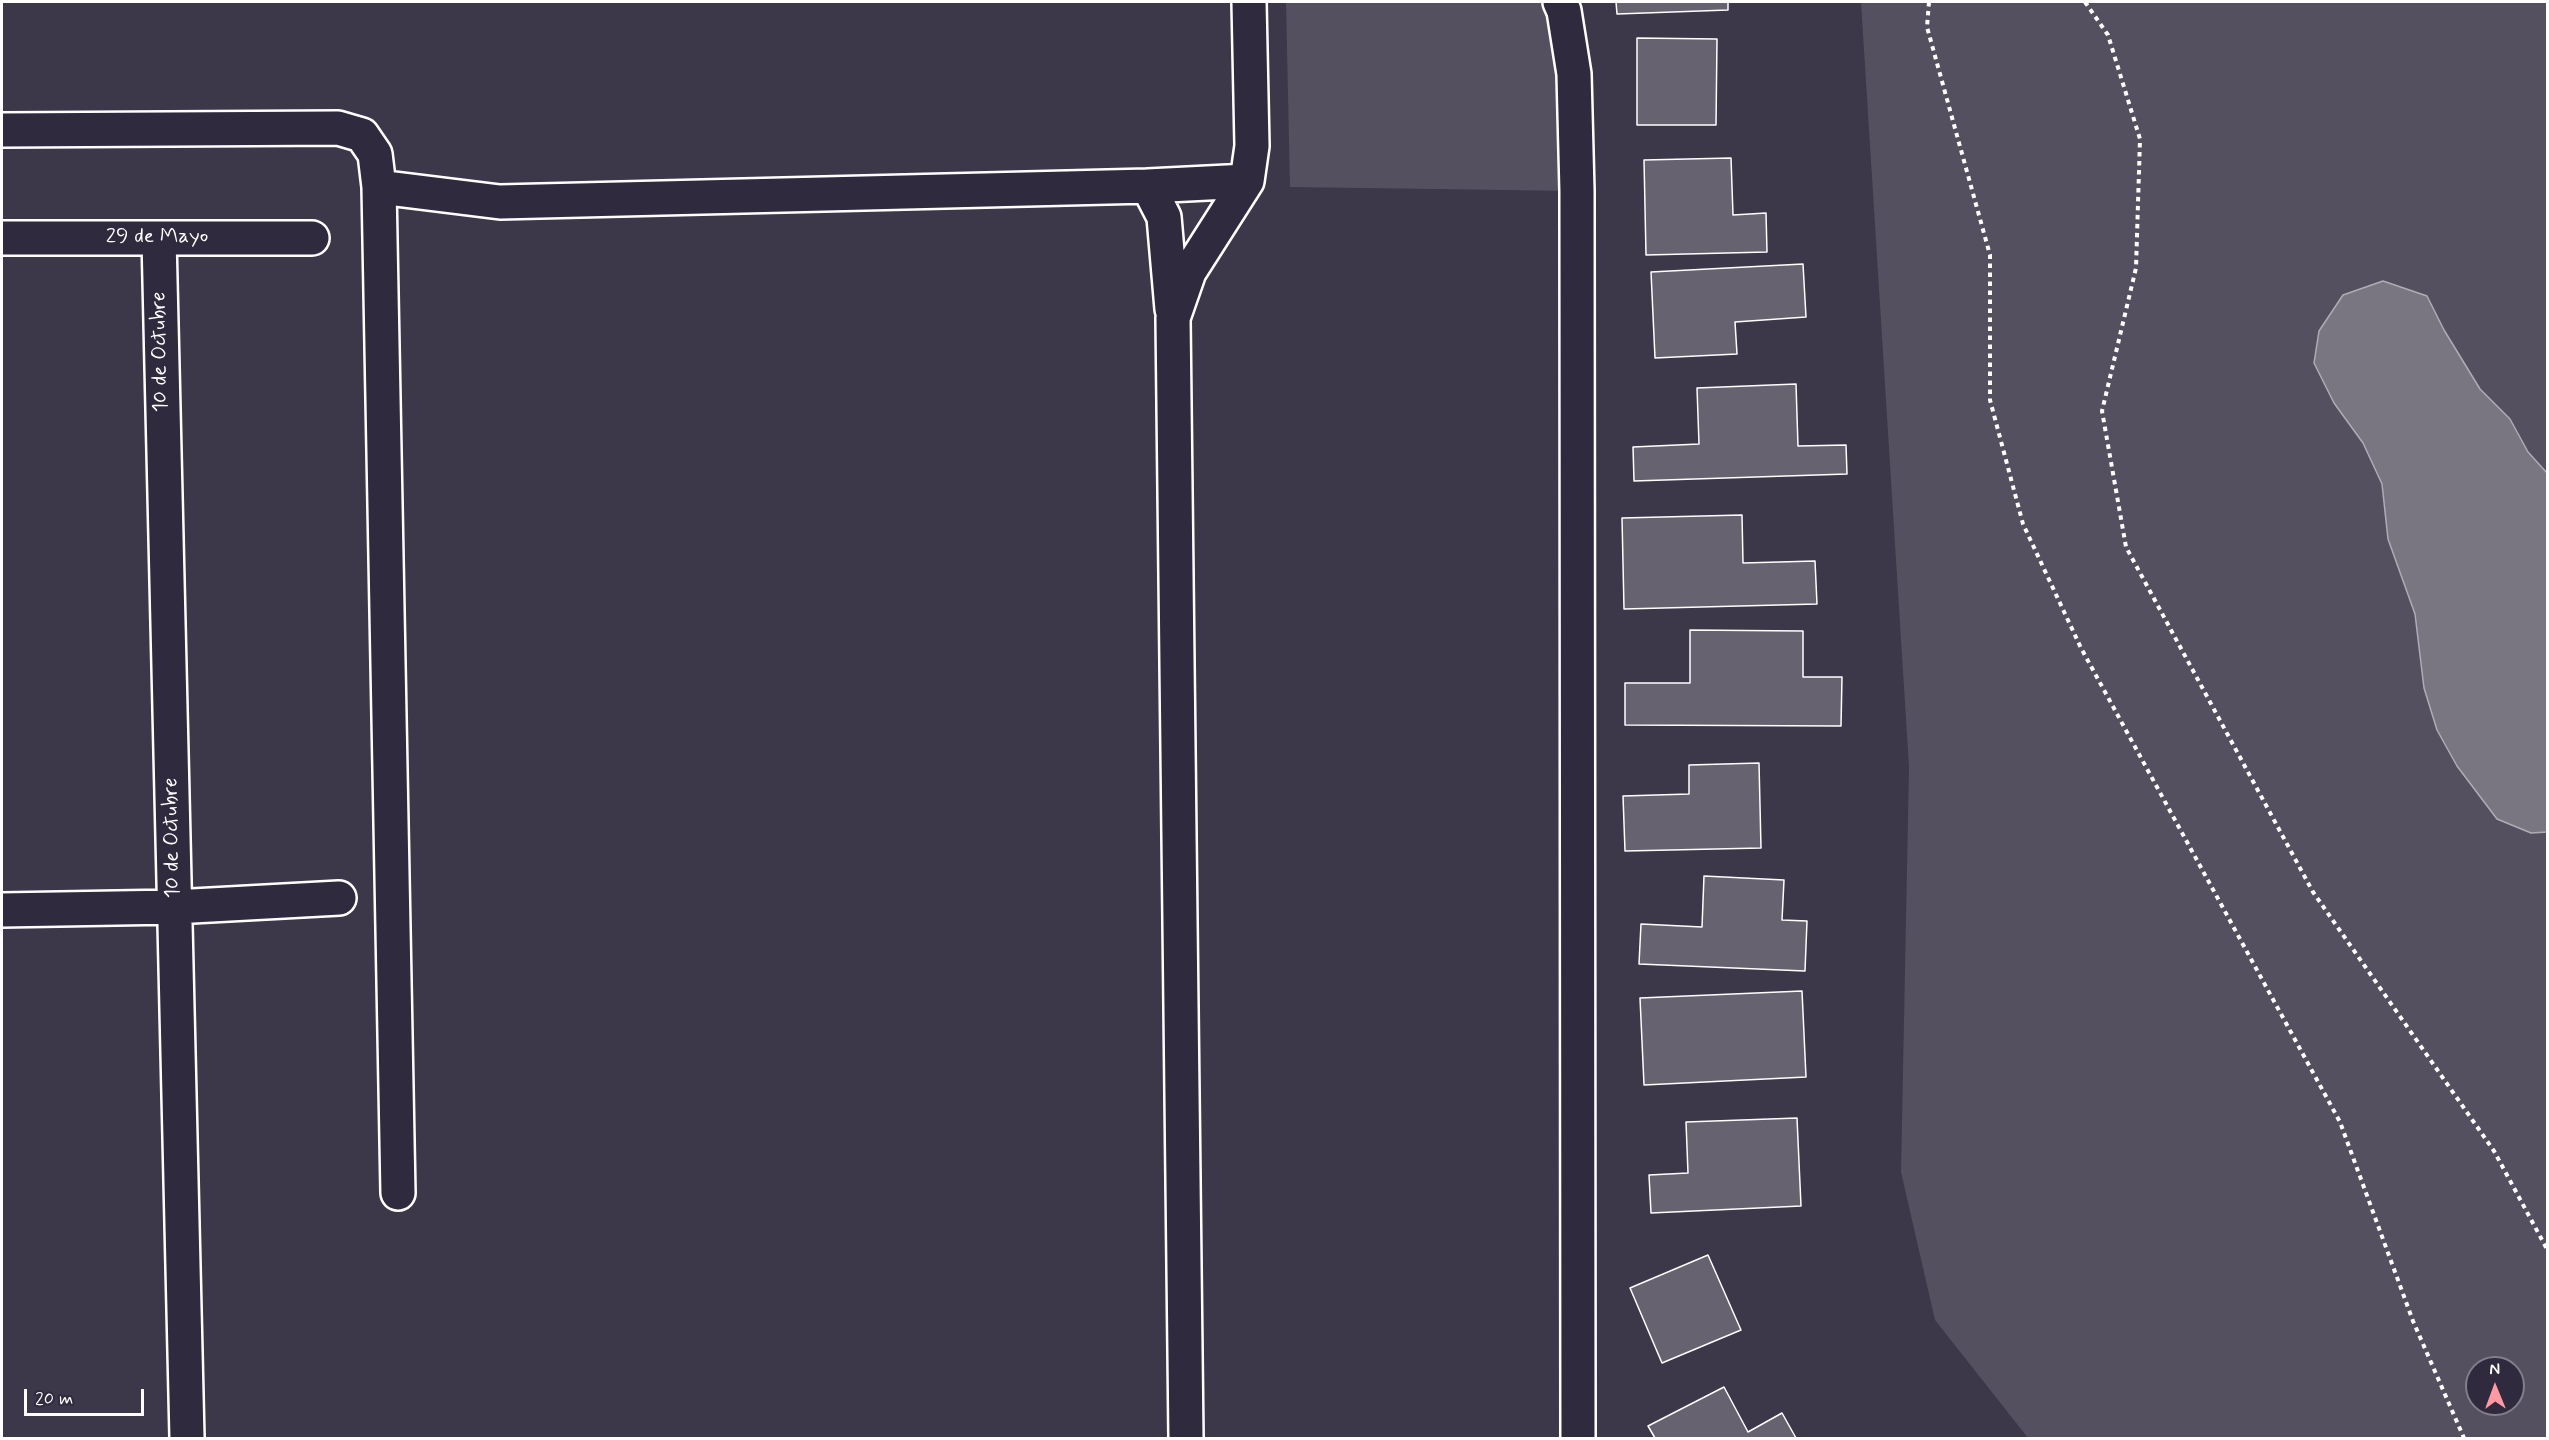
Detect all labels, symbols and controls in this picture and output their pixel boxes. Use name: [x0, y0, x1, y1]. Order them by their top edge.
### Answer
street label: 29 de Mayo: [106, 225, 208, 251]
street label: 10 de Octubre: [147, 291, 175, 413]
street label: 10 de Octubre: [159, 777, 187, 899]
north arrow: [2465, 1356, 2525, 1416]
text: N: [2489, 1359, 2500, 1380]
scale bar: [27, 1377, 147, 1415]
text: 20 m: [35, 1387, 73, 1411]

